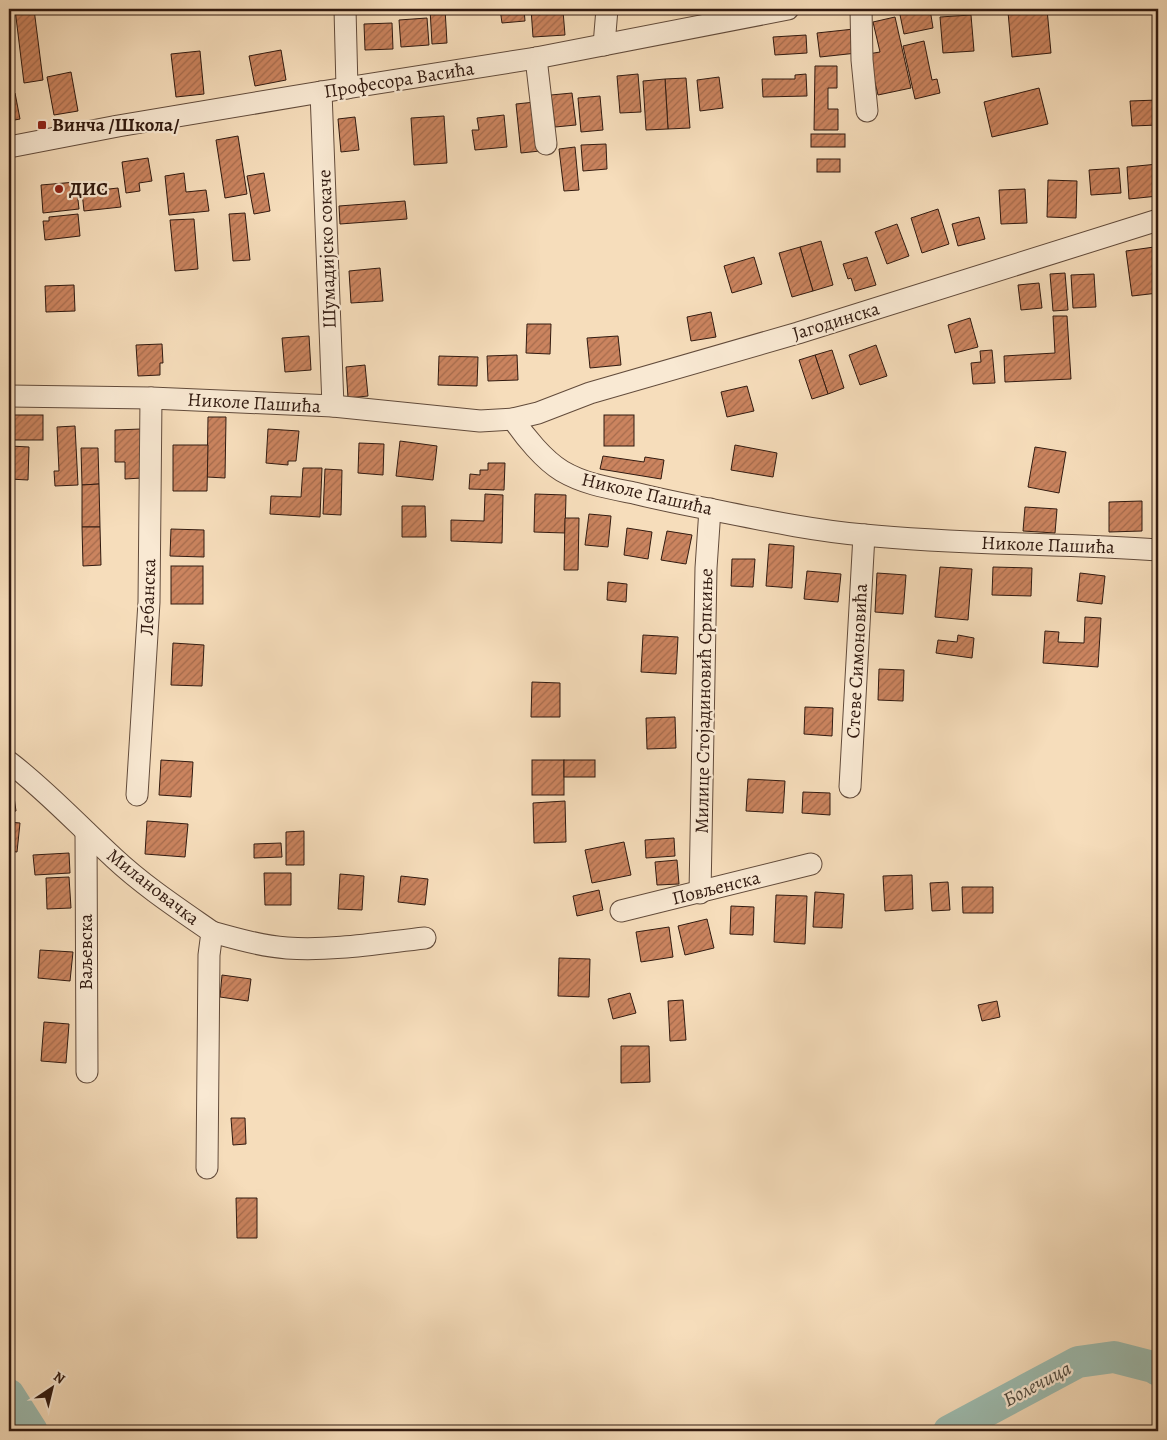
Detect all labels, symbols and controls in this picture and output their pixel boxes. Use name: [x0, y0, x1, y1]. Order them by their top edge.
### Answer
street label: Професора Васића: [322, 55, 476, 105]
place label: Винча /Школа/: [52, 112, 180, 138]
marker: Винча /Школа/: [36, 119, 48, 131]
street label: Шумадијско сокаче: [311, 169, 343, 329]
place label: ДИС: [69, 176, 108, 202]
marker: ДИС: [53, 183, 65, 195]
street label: Јагодинска: [789, 295, 883, 347]
street label: Николе Пашића: [187, 387, 322, 419]
street label: Николе Пашића: [579, 466, 715, 522]
street label: Николе Пашића: [981, 530, 1116, 560]
street label: Лебанска: [134, 558, 162, 636]
street label: Милице Стојадиновић Српкиње: [689, 568, 719, 834]
street label: Стеве Симоновића: [840, 583, 874, 739]
street label: Милановачка: [101, 843, 205, 932]
street label: Повљенска: [669, 864, 763, 912]
street label: Ваљевска: [73, 914, 99, 990]
water label: Болечица: [998, 1355, 1076, 1413]
north arrow: [28, 1362, 78, 1412]
text: N: [50, 1367, 69, 1388]

